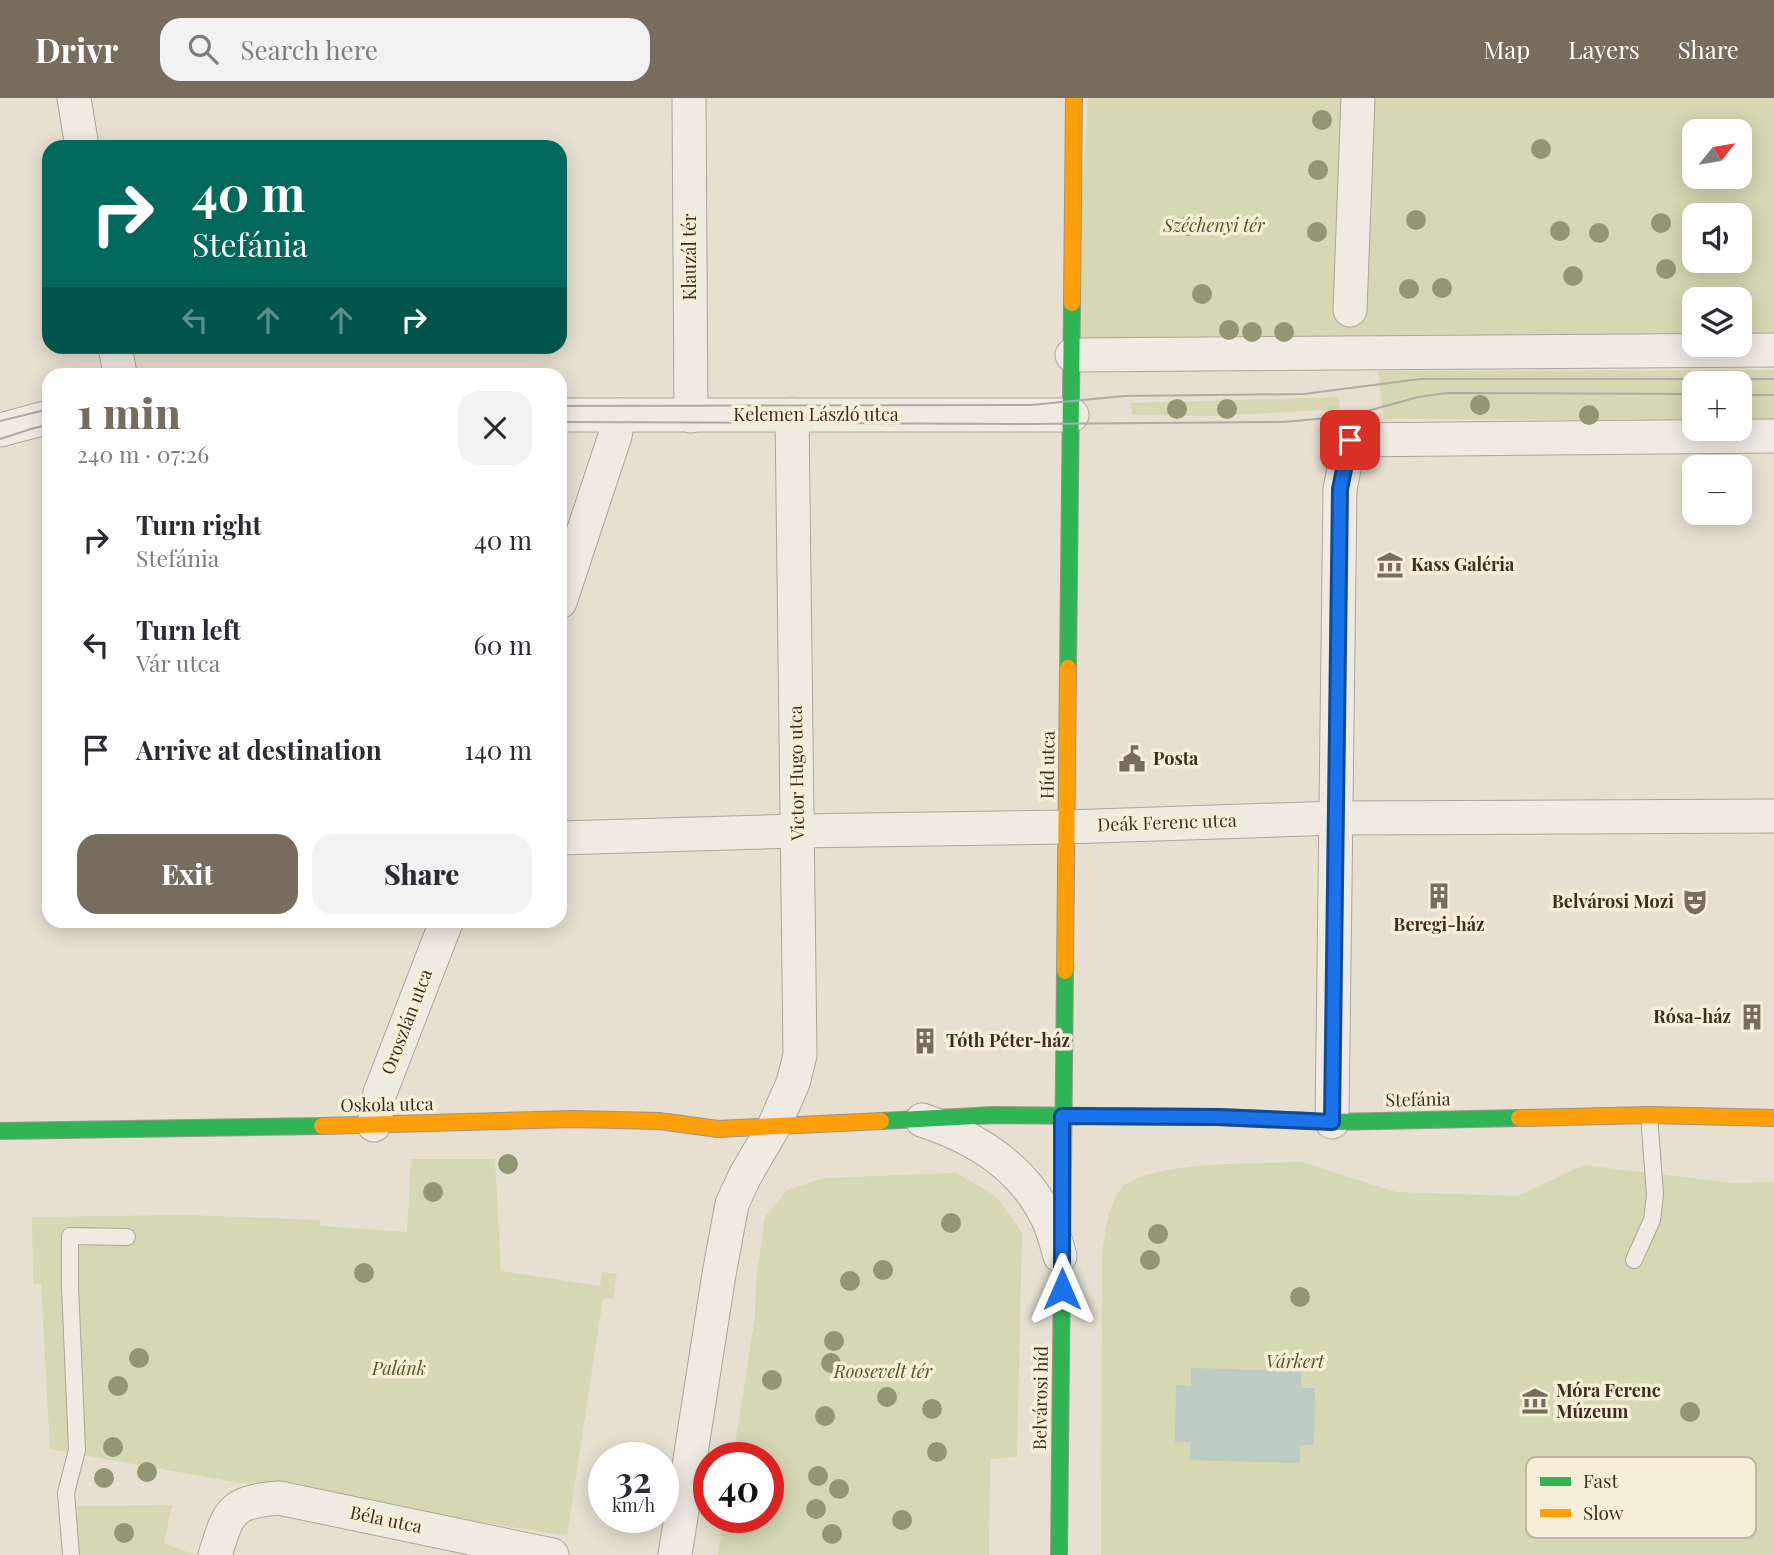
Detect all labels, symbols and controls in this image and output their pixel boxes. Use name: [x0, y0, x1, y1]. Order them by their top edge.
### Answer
search box: [160, 18, 650, 81]
text: Drivr: [35, 27, 118, 71]
icon: search: [184, 30, 222, 68]
text: Search here: [240, 32, 378, 67]
text: Map: [1484, 33, 1530, 65]
text: Layers: [1568, 33, 1640, 65]
text: Share: [1678, 33, 1739, 65]
north arrow: [1682, 119, 1752, 189]
map controls: [1682, 119, 1752, 525]
text: 40 m: [192, 159, 305, 224]
icon: right: [77, 168, 168, 259]
button: sound: [1682, 203, 1752, 273]
park label: Széchenyi tér: [1162, 213, 1266, 237]
street label: Klauzál tér: [677, 214, 701, 300]
text: Stefánia: [192, 222, 308, 265]
button: layers: [1682, 287, 1752, 357]
icon: left: [176, 301, 214, 339]
icon: ahead: [249, 301, 287, 339]
icon: ahead: [322, 301, 360, 339]
icon: right: [395, 301, 433, 339]
button: +: [1682, 371, 1752, 441]
text: 1 min: [77, 384, 181, 440]
button: close: [458, 391, 532, 465]
street label: Kelemen László utca: [733, 402, 899, 426]
pin: [1320, 410, 1380, 470]
icon: arrive: [1331, 421, 1369, 459]
text: 240 m · 07:26: [77, 438, 209, 469]
button: −: [1682, 455, 1752, 525]
text: Turn right: [136, 507, 262, 542]
icon: right: [77, 521, 115, 559]
text: 40 m: [474, 522, 532, 557]
text: Stefánia: [136, 542, 219, 573]
museum icon: Kass Galéria: [1375, 550, 1405, 580]
place label: Kass Galéria: [1411, 552, 1515, 576]
text: Turn left: [136, 612, 241, 647]
icon: left: [77, 626, 115, 664]
text: 60 m: [473, 627, 532, 662]
text: Vár utca: [136, 647, 220, 678]
street label: Victor Hugo utca: [783, 705, 809, 842]
icon: arrive: [77, 731, 115, 769]
street label: Híd utca: [1034, 731, 1060, 799]
text: Arrive at destination: [136, 732, 382, 767]
text: 140 m: [464, 732, 532, 767]
public building icon: Posta: [1117, 744, 1147, 774]
place label: Posta: [1153, 746, 1199, 770]
street label: Deák Ferenc utca: [1097, 808, 1237, 836]
button: Exit: [77, 834, 298, 914]
button: Share: [312, 834, 532, 914]
building icon: Beregi-ház: [1424, 881, 1454, 911]
theatre icon: Belvárosi Mozi: [1680, 887, 1710, 917]
place label: Belvárosi Mozi: [1552, 889, 1674, 913]
place label: Beregi-ház: [1393, 912, 1485, 936]
street label: Oroszlán utca: [375, 965, 437, 1078]
building icon: Rósa-ház: [1737, 1002, 1767, 1032]
place label: Rósa-ház: [1653, 1004, 1731, 1028]
building icon: Tóth Péter-ház: [910, 1026, 940, 1056]
place label: Tóth Péter-ház: [946, 1028, 1070, 1052]
street label: Stefánia: [1385, 1086, 1451, 1112]
street label: Oskola utca: [340, 1091, 434, 1117]
position arrow: [1025, 1252, 1099, 1326]
street label: Belvárosi híd: [1027, 1345, 1053, 1450]
park label: Várkert: [1266, 1349, 1325, 1373]
park label: Palánk: [371, 1356, 426, 1380]
park label: Roosevelt tér: [833, 1359, 934, 1383]
place label: Móra Ferenc Múzeum: [1556, 1378, 1661, 1423]
museum icon: Móra Ferenc Múzeum: [1520, 1386, 1550, 1416]
speed limit sign: 40: [693, 1442, 784, 1533]
text: 32: [616, 1455, 651, 1502]
legend: [1526, 1457, 1756, 1538]
text: Fast: [1583, 1467, 1619, 1493]
text: km/h: [612, 1493, 655, 1517]
text: Slow: [1583, 1499, 1624, 1525]
street label: Béla utca: [348, 1500, 425, 1538]

